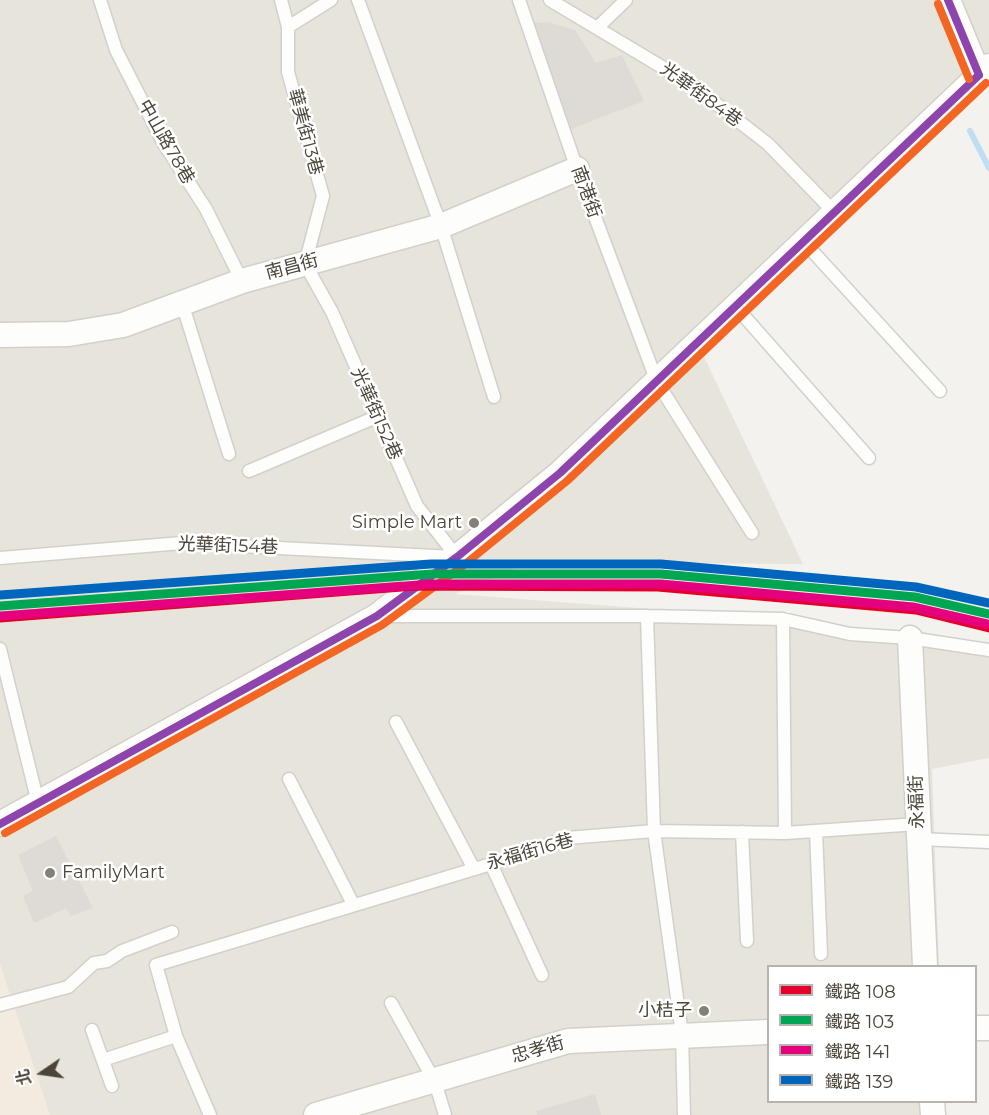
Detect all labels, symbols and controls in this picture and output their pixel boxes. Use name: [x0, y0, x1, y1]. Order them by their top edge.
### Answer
street label: 光華街84巷: [656, 58, 746, 132]
street label: 華美街13巷: [283, 86, 327, 178]
street label: 中山路78巷: [133, 96, 199, 188]
street label: 南港街: [567, 163, 605, 221]
street label: 南昌街: [263, 250, 321, 284]
street label: 光華街152巷: [346, 364, 406, 464]
place label: Simple Mart: [352, 512, 462, 534]
marker: Simple Mart: [467, 516, 481, 530]
street label: 光華街154巷: [177, 533, 279, 559]
street label: 永福街: [905, 775, 929, 829]
street label: 永福街16巷: [484, 829, 576, 875]
place label: FamilyMart: [62, 862, 165, 884]
marker: FamilyMart: [43, 866, 57, 880]
legend: [767, 965, 977, 1103]
text: 鐵路 108: [825, 981, 896, 1003]
place label: 小桔子: [638, 1000, 692, 1022]
marker: 小桔子: [697, 1004, 711, 1018]
text: 鐵路 103: [825, 1011, 894, 1033]
street label: 忠孝街: [509, 1032, 567, 1068]
text: 鐵路 141: [825, 1041, 890, 1063]
north arrow: [12, 1043, 72, 1103]
text: 北: [13, 1067, 35, 1087]
text: 鐵路 139: [825, 1071, 893, 1093]

